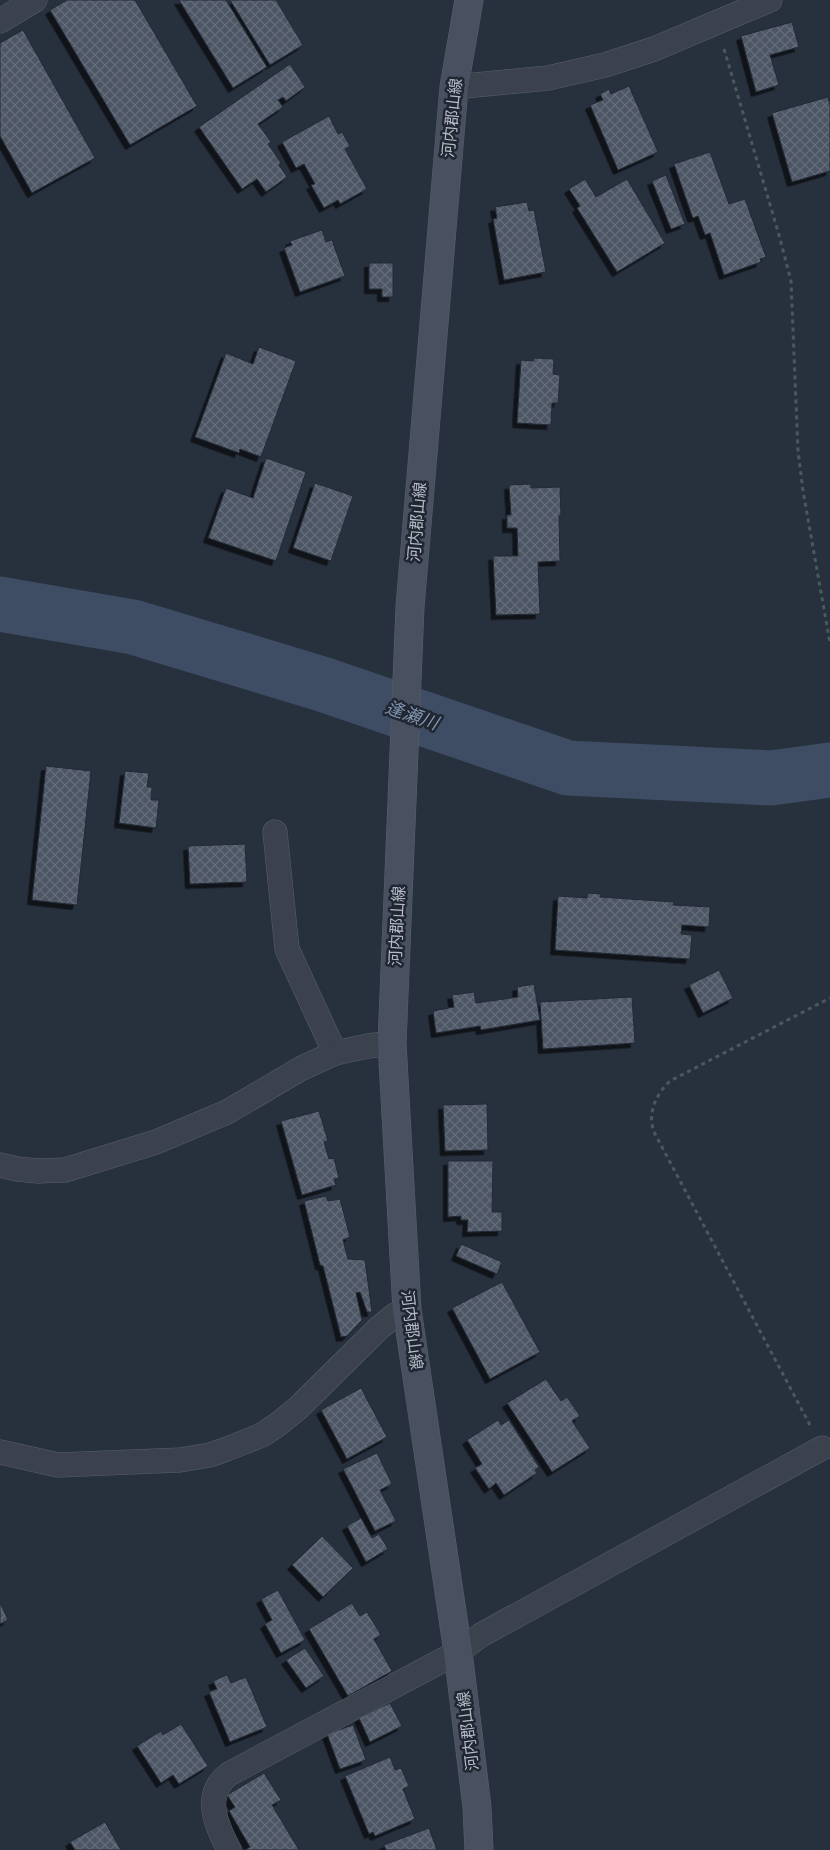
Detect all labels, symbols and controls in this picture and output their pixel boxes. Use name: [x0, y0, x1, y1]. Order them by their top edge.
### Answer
street label: 河内郡山線: [438, 77, 466, 159]
street label: 河内郡山線: [404, 481, 430, 563]
water label: 逢瀬川: [383, 696, 443, 734]
street label: 河内郡山線: [385, 886, 409, 966]
street label: 河内郡山線: [398, 1289, 426, 1371]
street label: 河内郡山線: [454, 1690, 482, 1772]

